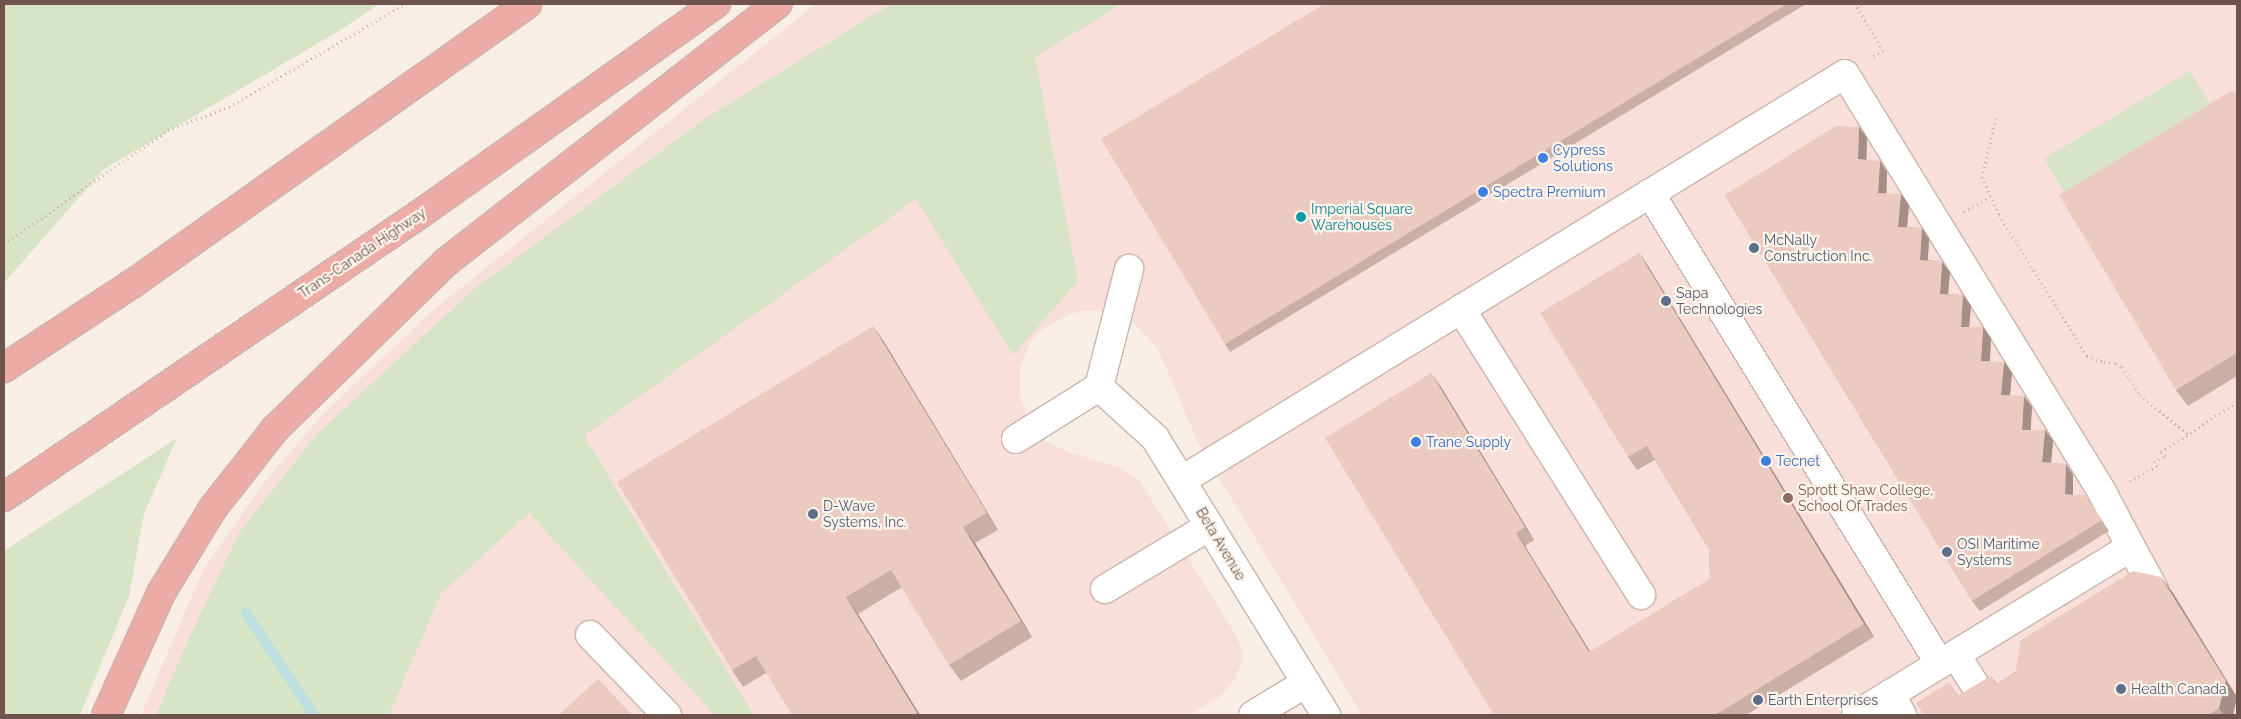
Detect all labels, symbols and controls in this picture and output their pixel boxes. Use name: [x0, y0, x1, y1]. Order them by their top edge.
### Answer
place label: Cypress Solutions: [1553, 142, 1613, 174]
marker: Cypress Solutions: [1537, 152, 1549, 164]
place label: Spectra Premium: [1493, 184, 1606, 200]
marker: Spectra Premium: [1477, 186, 1489, 198]
place label: Imperial Square Warehouses: [1311, 201, 1413, 233]
street label: Trans-Canada Highway: [295, 204, 429, 302]
marker: Imperial Square Warehouses: [1295, 211, 1307, 223]
place label: McNally Construction Inc.: [1764, 232, 1872, 264]
marker: McNally Construction Inc.: [1748, 242, 1760, 254]
place label: Sapa Technologies: [1676, 285, 1762, 318]
marker: Sapa Technologies: [1660, 295, 1672, 307]
place label: Trane Supply: [1426, 434, 1511, 450]
marker: Trane Supply: [1410, 436, 1422, 448]
place label: Tecnet: [1776, 453, 1820, 469]
marker: Tecnet: [1760, 455, 1772, 467]
place label: Sprott Shaw College, School Of Trades: [1798, 482, 1934, 514]
marker: Sprott Shaw College, School Of Trades: [1782, 492, 1794, 504]
place label: D-Wave Systems, Inc.: [823, 498, 907, 530]
street label: Beta Avenue: [1193, 504, 1249, 584]
marker: D-Wave Systems, Inc.: [807, 508, 819, 520]
place label: OSI Maritime Systems: [1957, 536, 2040, 568]
marker: OSI Maritime Systems: [1941, 546, 1953, 558]
place label: Health Canada: [2131, 681, 2227, 697]
marker: Health Canada: [2115, 683, 2127, 695]
place label: Earth Enterprises: [1768, 692, 1878, 708]
marker: Earth Enterprises: [1752, 694, 1764, 706]

